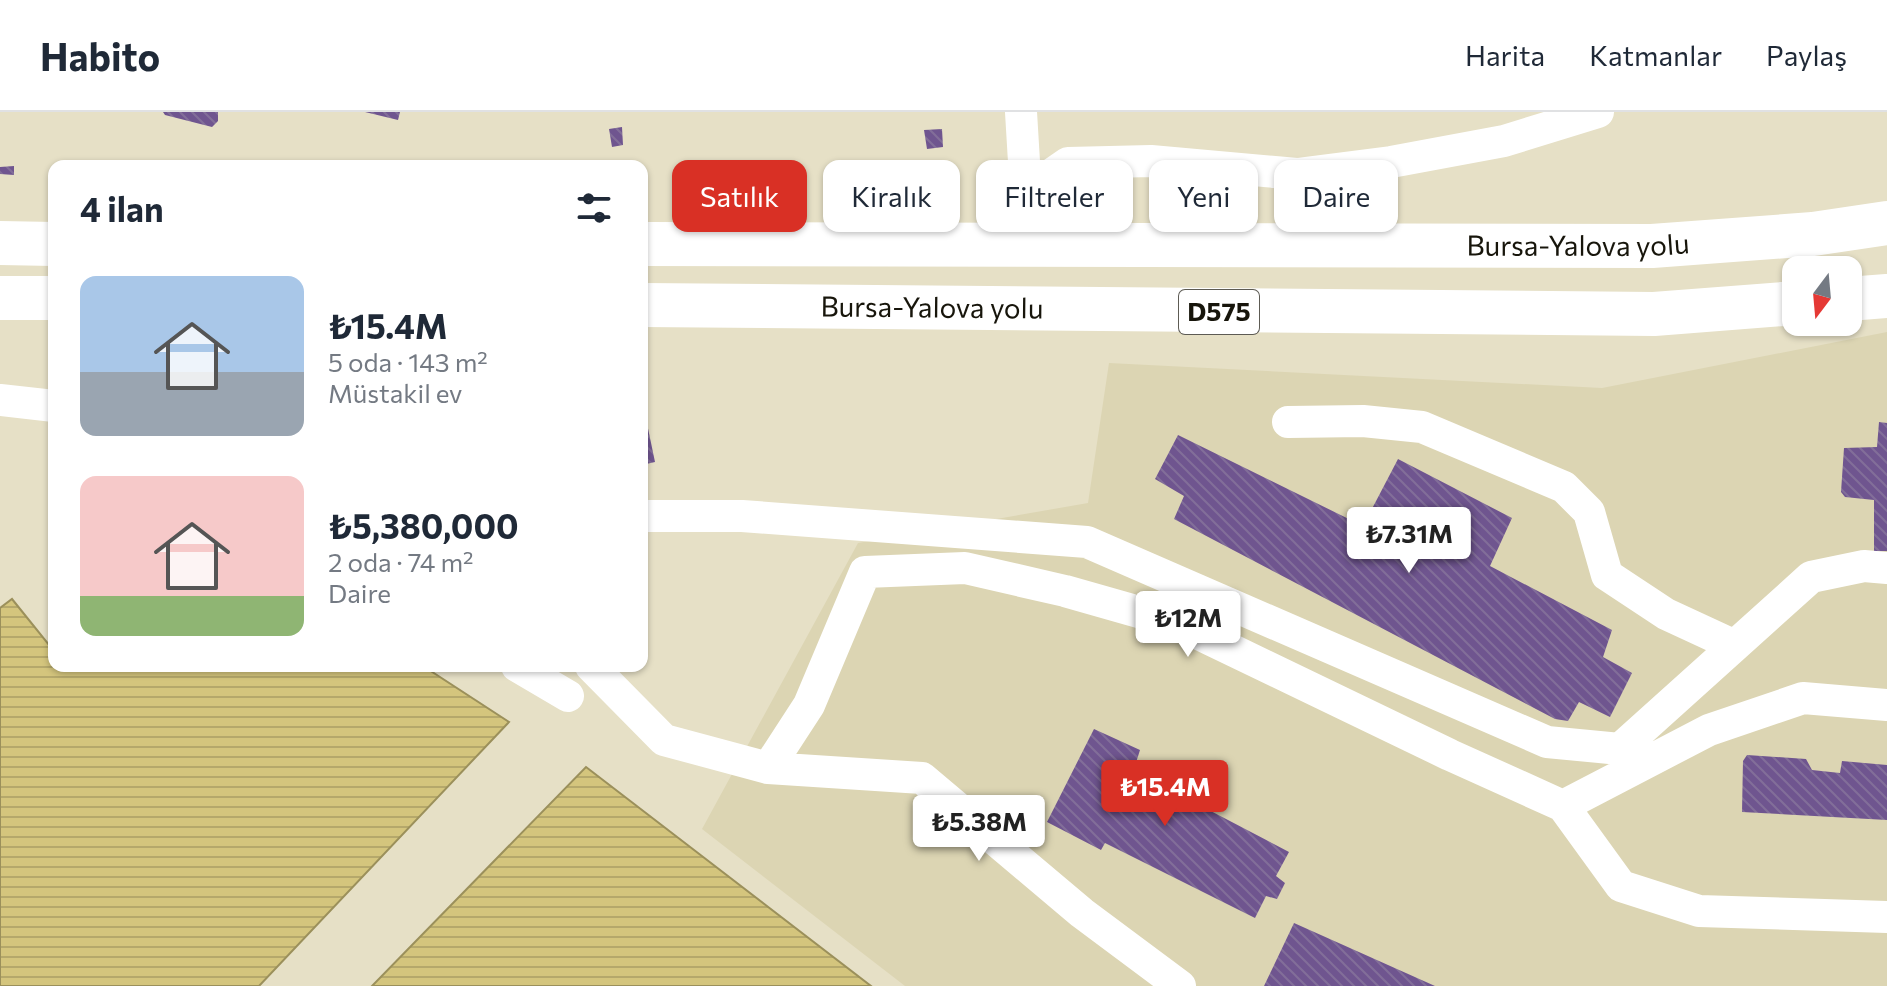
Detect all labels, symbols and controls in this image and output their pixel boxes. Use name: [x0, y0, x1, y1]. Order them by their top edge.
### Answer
text: Habito: [40, 32, 160, 79]
text: Harita: [1465, 38, 1545, 72]
text: Katmanlar: [1589, 38, 1722, 72]
text: Paylaş: [1766, 38, 1847, 72]
chip: Satılık: [672, 160, 807, 232]
chip: Kiralık: [823, 160, 960, 232]
chip: Filtreler: [976, 160, 1133, 232]
chip: Yeni: [1149, 160, 1258, 232]
chip: Daire: [1274, 160, 1398, 232]
icon: filters: [572, 186, 616, 230]
text: 4 ilan: [80, 187, 164, 229]
street label: Bursa-Yalova yolu: [1466, 225, 1691, 262]
north arrow: [1782, 256, 1862, 336]
map controls: [1782, 256, 1862, 336]
street label: Bursa-Yalova yolu: [820, 289, 1044, 325]
road number: D575: [1179, 290, 1259, 334]
text: ₺15.4M: [328, 304, 448, 346]
icon: home: [144, 308, 240, 404]
text: 5 oda · 143 m²: [328, 346, 488, 377]
text: Müstakil ev: [328, 377, 462, 408]
text: ₺5,380,000: [328, 504, 519, 546]
pin: ₺7.31M: [1344, 507, 1474, 575]
icon: home: [144, 508, 240, 604]
text: ₺7.31M: [1365, 517, 1453, 548]
text: 2 oda · 74 m²: [328, 546, 474, 577]
text: Daire: [328, 577, 391, 608]
pin: ₺12M: [1141, 591, 1235, 659]
text: ₺12M: [1154, 601, 1222, 632]
pin: ₺15.4M: [1100, 760, 1230, 828]
text: ₺15.4M: [1119, 770, 1211, 801]
pin: ₺5.38M: [914, 795, 1044, 863]
text: ₺5.38M: [931, 805, 1027, 836]

